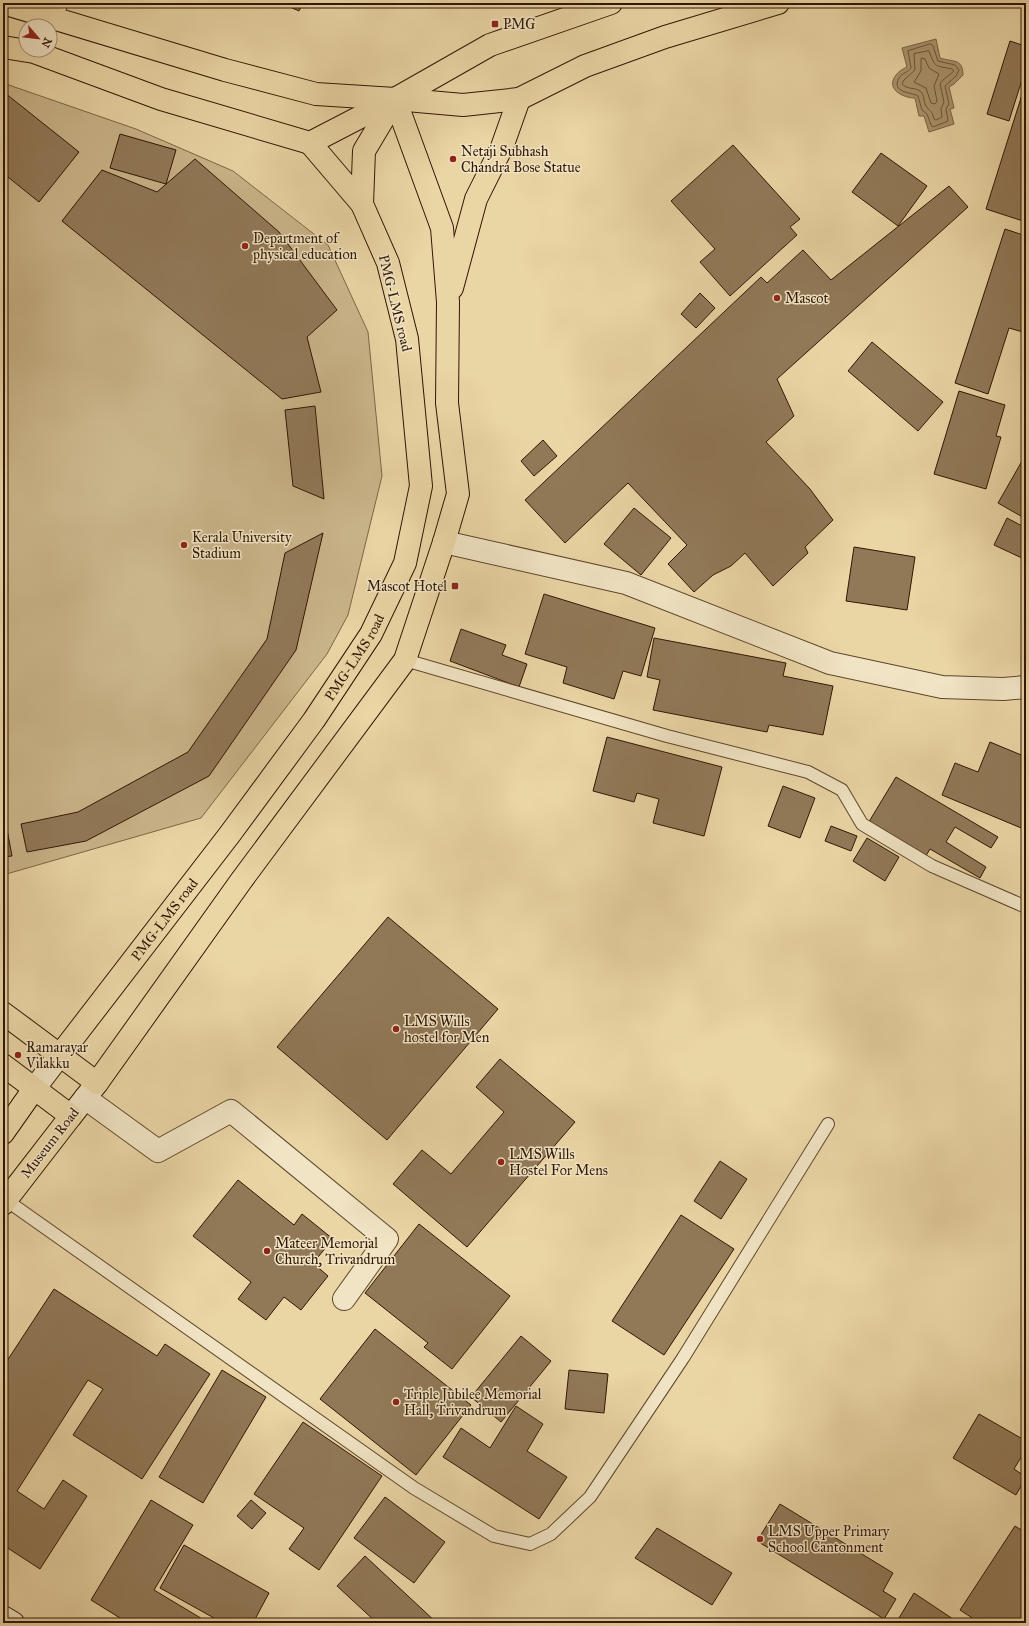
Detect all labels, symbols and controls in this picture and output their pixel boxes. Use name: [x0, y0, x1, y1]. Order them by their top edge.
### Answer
place label: PMG: [503, 16, 535, 33]
north arrow: [18, 18, 58, 58]
marker: PMG: [490, 19, 500, 29]
text: N: [38, 35, 54, 50]
place label: Netaji Subhash Chandra Bose Statue: [461, 143, 581, 176]
marker: Netaji Subhash Chandra Bose Statue: [448, 154, 458, 164]
place label: Department of physical education: [252, 230, 358, 263]
marker: Department of physical education: [240, 241, 250, 251]
street label: PMG-LMS road: [375, 253, 415, 353]
place label: Mascot: [785, 290, 829, 307]
marker: Mascot: [772, 293, 782, 303]
place label: Kerala University Stadium: [192, 529, 292, 562]
marker: Kerala University Stadium: [179, 540, 189, 550]
place label: Mascot Hotel: [367, 578, 447, 595]
marker: Mascot Hotel: [450, 581, 460, 591]
street label: PMG-LMS road: [321, 611, 388, 704]
street label: PMG-LMS road: [127, 875, 201, 964]
place label: LMS Wills hostel for Men: [404, 1013, 490, 1046]
marker: LMS Wills hostel for Men: [391, 1024, 401, 1034]
place label: Ramarayar Vilakku: [25, 1039, 89, 1072]
marker: Ramarayar Vilakku: [13, 1050, 23, 1060]
street label: Museum Road: [17, 1104, 83, 1182]
place label: LMS Wills Hostel For Mens: [509, 1146, 608, 1179]
marker: LMS Wills Hostel For Mens: [496, 1157, 506, 1167]
place label: Mateer Memorial Church, Trivandrum: [275, 1235, 395, 1268]
marker: Mateer Memorial Church, Trivandrum: [262, 1246, 272, 1256]
place label: Triple Jubilee Memorial Hall, Trivandrum: [404, 1386, 542, 1419]
marker: Triple Jubilee Memorial Hall, Trivandrum: [391, 1397, 401, 1407]
place label: LMS Upper Primary School Cantonment: [768, 1523, 890, 1556]
marker: LMS Upper Primary School Cantonment: [755, 1534, 765, 1544]

